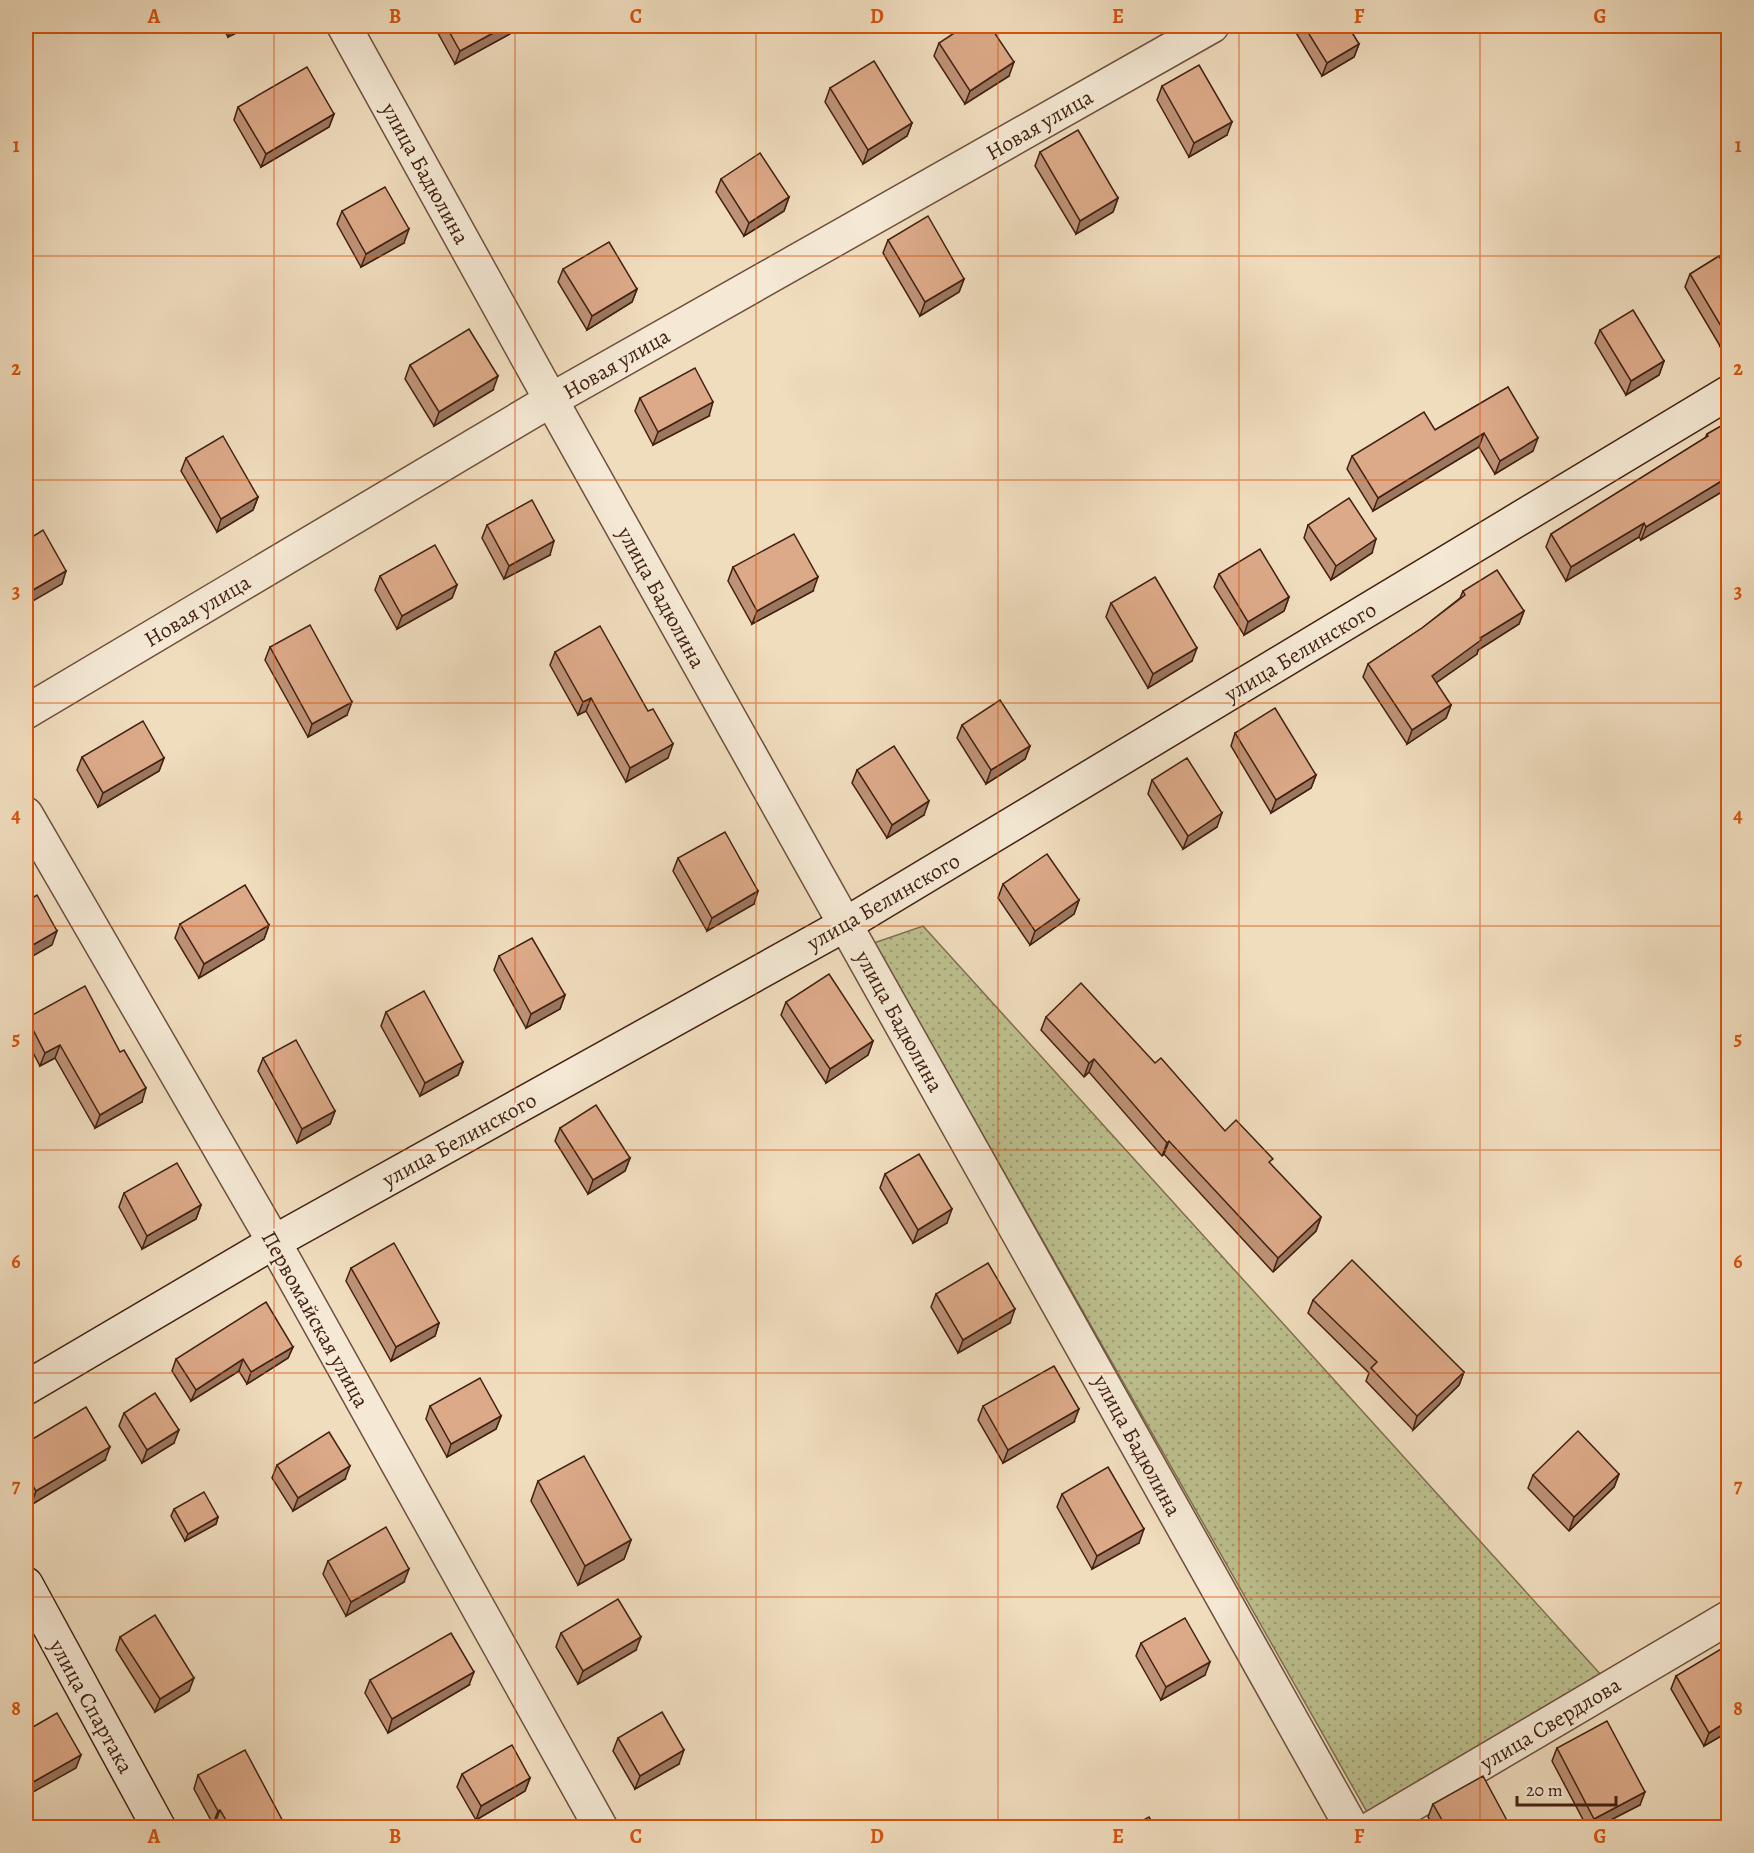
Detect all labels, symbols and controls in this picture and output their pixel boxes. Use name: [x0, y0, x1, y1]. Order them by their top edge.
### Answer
text: A: [147, 3, 161, 30]
text: B: [389, 3, 401, 30]
text: C: [630, 3, 642, 30]
text: D: [870, 3, 884, 30]
text: E: [1112, 3, 1124, 30]
text: F: [1354, 3, 1365, 30]
text: G: [1593, 3, 1607, 30]
street label: Новая улица: [980, 82, 1099, 168]
street label: улица Бадюлина: [373, 96, 477, 250]
text: 1: [12, 132, 20, 159]
text: 1: [1734, 132, 1742, 159]
street label: Новая улица: [557, 321, 676, 407]
text: 2: [11, 355, 21, 382]
text: 2: [1733, 355, 1743, 382]
street label: улица Бадюлина: [609, 520, 713, 674]
street label: Новая улица: [139, 567, 257, 654]
text: 3: [12, 578, 20, 605]
text: 3: [1734, 578, 1742, 605]
street label: улица Белинского: [1218, 595, 1382, 710]
text: 4: [11, 802, 21, 829]
text: 4: [1733, 802, 1743, 829]
street label: улица Белинского: [801, 846, 966, 958]
street label: улица Бадюлина: [847, 944, 951, 1098]
text: 5: [12, 1025, 20, 1052]
text: 5: [1734, 1025, 1742, 1052]
street label: улица Белинского: [376, 1085, 542, 1195]
street label: Первомайская улица: [254, 1226, 377, 1414]
text: 6: [11, 1248, 21, 1275]
text: 6: [1733, 1248, 1743, 1275]
street label: улица Бадюлина: [1085, 1368, 1189, 1522]
text: 7: [12, 1472, 21, 1499]
text: 7: [1734, 1472, 1743, 1499]
street label: улица Спартака: [41, 1633, 141, 1780]
street label: улица Свердлова: [1474, 1670, 1627, 1778]
text: 8: [11, 1695, 21, 1722]
text: 8: [1733, 1695, 1743, 1722]
scale bar: [1517, 1769, 1616, 1807]
text: 20 m: [1526, 1778, 1563, 1802]
text: A: [147, 1823, 161, 1850]
text: B: [389, 1823, 401, 1850]
text: C: [630, 1823, 642, 1850]
text: D: [870, 1823, 884, 1850]
text: E: [1112, 1823, 1124, 1850]
text: F: [1354, 1823, 1365, 1850]
text: G: [1593, 1823, 1607, 1850]

